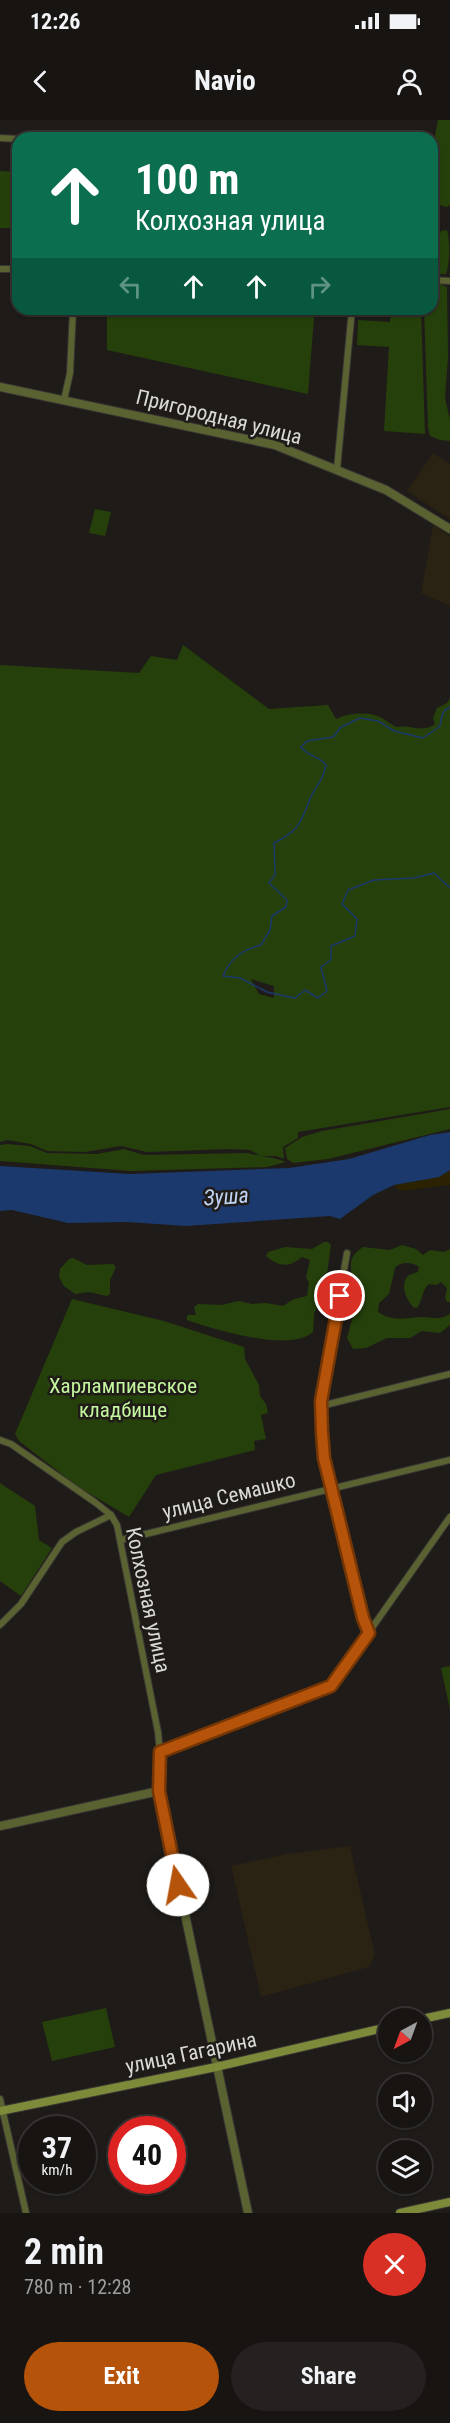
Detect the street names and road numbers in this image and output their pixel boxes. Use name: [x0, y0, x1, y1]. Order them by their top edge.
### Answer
street label: Пригородная улица: [134, 385, 304, 449]
street label: улица Семашко: [160, 1468, 298, 1524]
street label: Колхозная улица: [121, 1525, 175, 1675]
street label: улица Гагарина: [123, 2027, 259, 2079]

